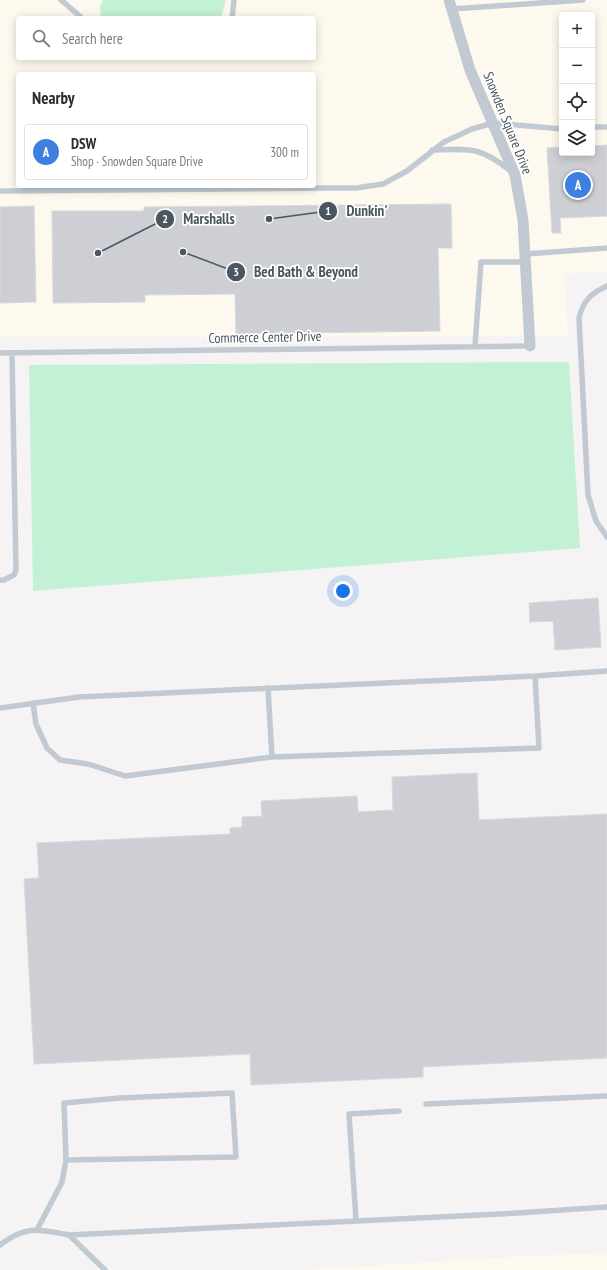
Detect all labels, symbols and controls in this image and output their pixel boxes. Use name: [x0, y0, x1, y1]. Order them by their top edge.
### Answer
map controls: [559, 12, 595, 156]
button: +: [559, 12, 595, 48]
search box: [16, 16, 316, 60]
icon: search: [30, 27, 52, 49]
text: Search here: [62, 29, 123, 48]
button: −: [559, 48, 595, 84]
street label: Snowden Square Drive: [479, 69, 537, 177]
button: locate: [559, 84, 595, 120]
text: Nearby: [32, 87, 75, 109]
button: layers: [559, 120, 595, 156]
text: DSW: [71, 134, 96, 153]
text: A: [43, 144, 49, 161]
text: 300 m: [270, 144, 299, 161]
text: Shop · Snowden Square Drive: [71, 153, 203, 170]
pin: A: [565, 170, 591, 200]
callout: Dunkin': [318, 197, 395, 224]
text: Dunkin': [347, 201, 388, 220]
text: 1: [325, 203, 331, 218]
callout: Marshalls: [155, 205, 242, 232]
text: Marshalls: [183, 209, 235, 228]
text: 2: [162, 211, 168, 226]
callout: Bed Bath & Beyond: [226, 258, 366, 285]
text: Bed Bath & Beyond: [254, 262, 358, 281]
text: 3: [233, 264, 239, 279]
street label: Commerce Center Drive: [208, 327, 322, 347]
your location: [333, 581, 353, 601]

